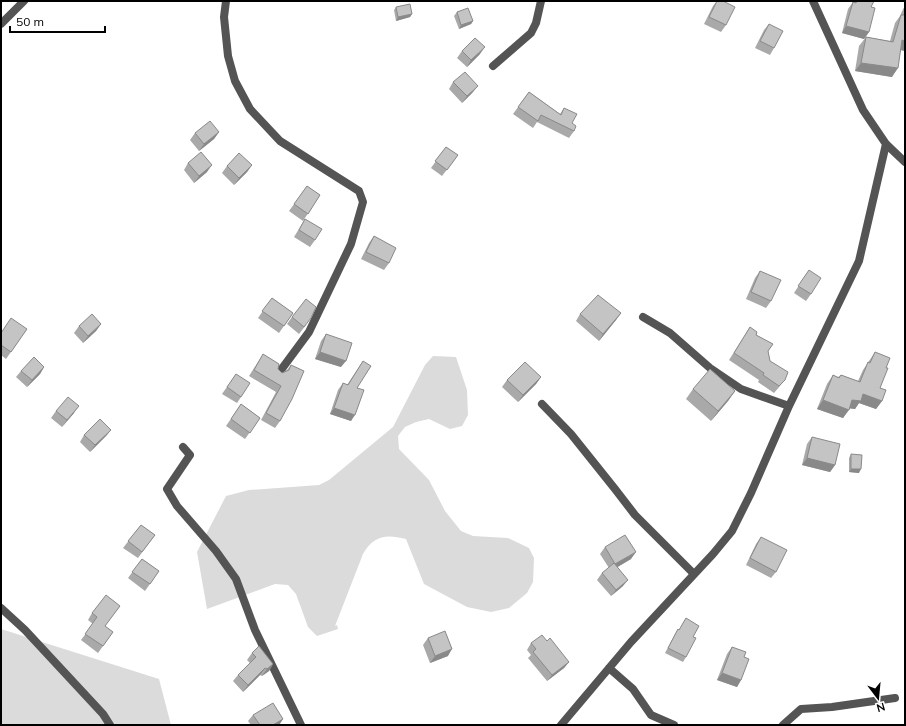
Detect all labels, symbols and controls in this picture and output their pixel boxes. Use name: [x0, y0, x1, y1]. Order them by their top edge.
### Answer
scale bar: [10, 8, 105, 34]
text: 50 m: [16, 14, 44, 29]
north arrow: [858, 678, 898, 718]
text: N: [875, 700, 887, 715]

